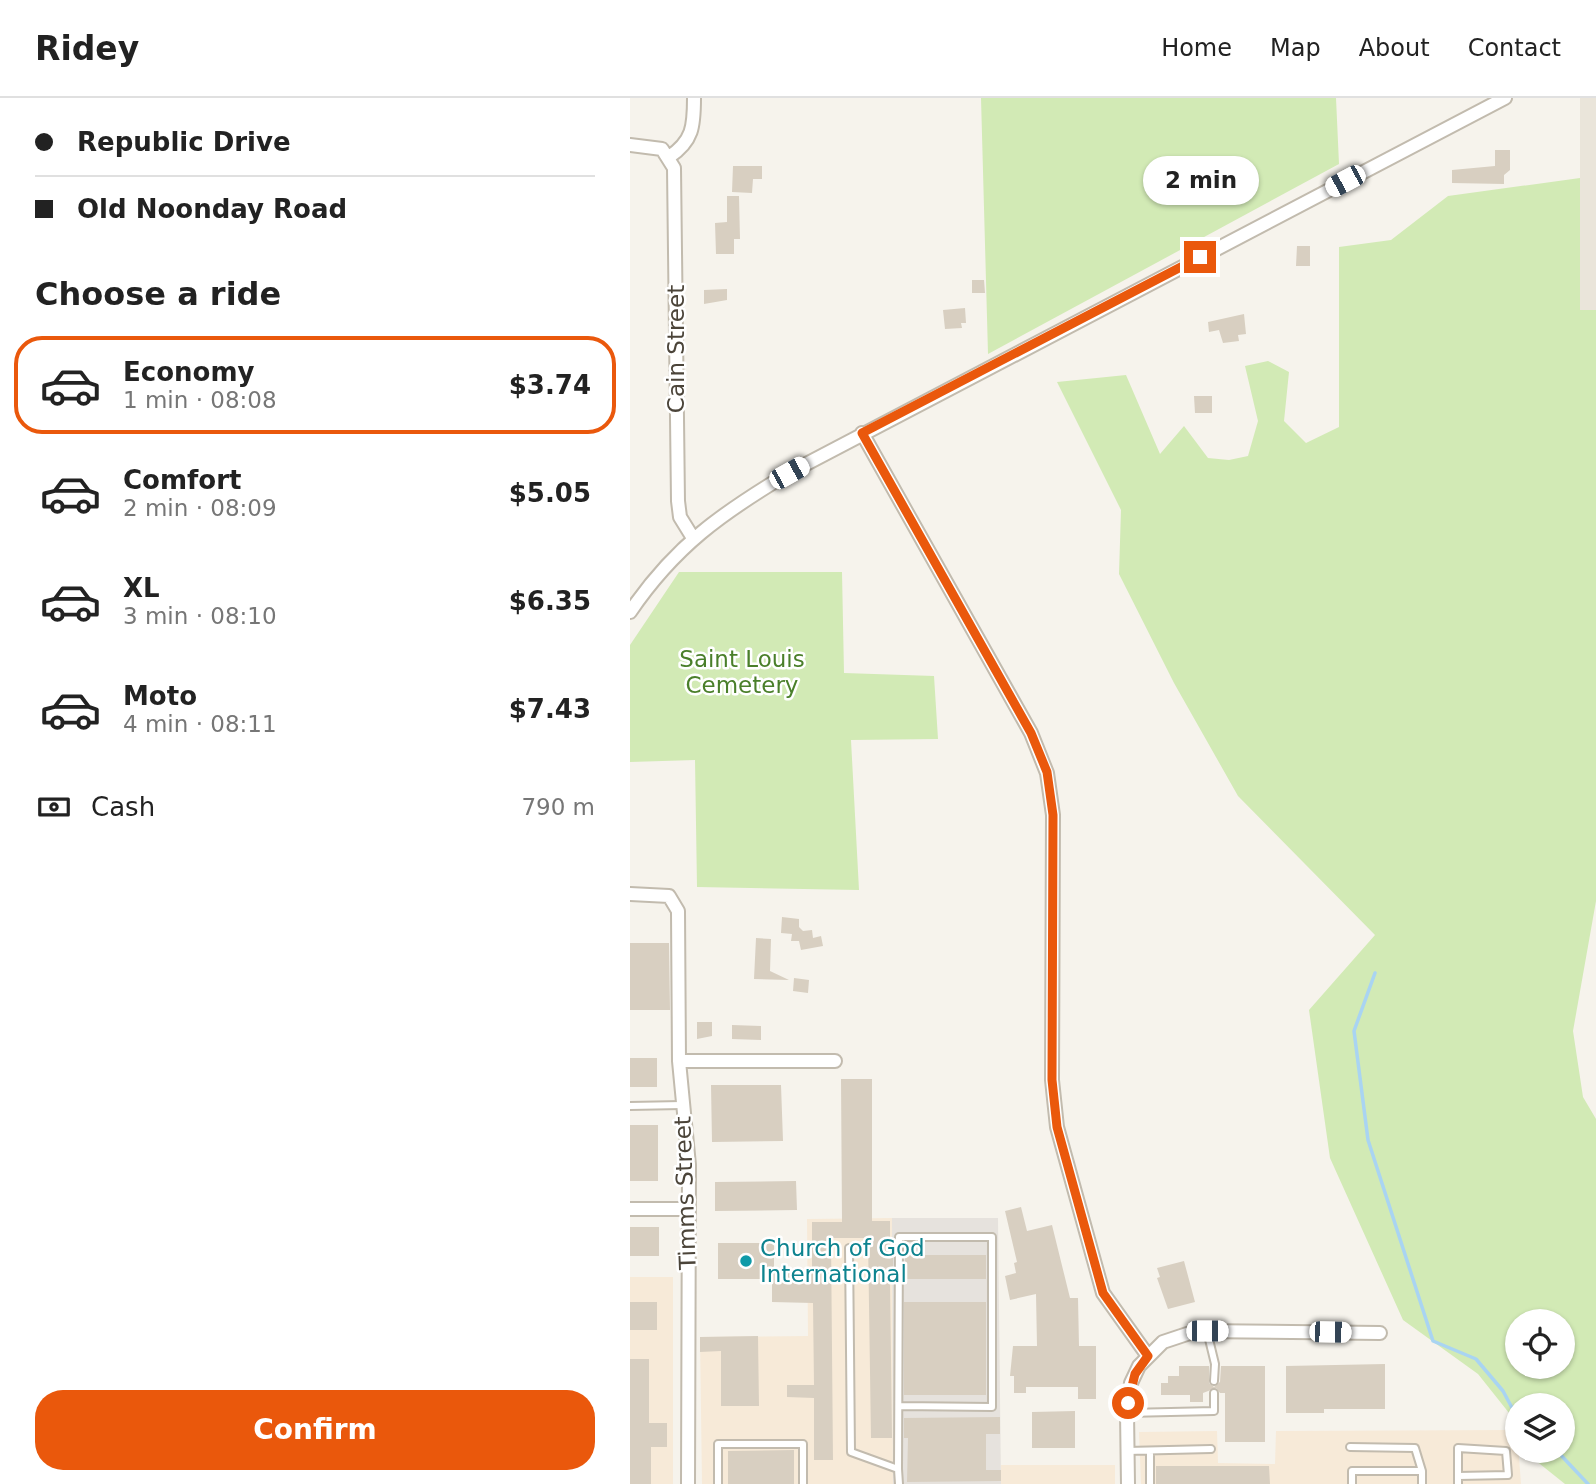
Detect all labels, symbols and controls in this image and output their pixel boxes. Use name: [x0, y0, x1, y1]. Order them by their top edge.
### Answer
text: Ridey: [35, 29, 139, 68]
text: Home: [1161, 34, 1232, 62]
text: Map: [1270, 34, 1321, 62]
text: About: [1359, 34, 1430, 62]
text: Contact: [1468, 34, 1561, 62]
text: Republic Drive: [77, 127, 291, 157]
callout: 2 min: [1142, 156, 1258, 204]
car: [1322, 162, 1369, 200]
text: 2 min: [1165, 167, 1237, 193]
text: Old Noonday Road: [77, 194, 347, 224]
route end: [1184, 241, 1216, 273]
text: Choose a ride: [35, 275, 281, 313]
street label: Cain Street: [663, 285, 689, 413]
icon: car: [39, 354, 102, 417]
text: Economy: [123, 357, 254, 387]
text: $3.74: [509, 370, 591, 400]
text: 1 min · 08:08: [123, 387, 277, 413]
car: [766, 454, 813, 492]
icon: car: [39, 462, 102, 525]
text: Comfort: [123, 465, 241, 495]
text: $5.05: [509, 478, 591, 508]
text: 2 min · 08:09: [123, 495, 277, 521]
icon: car: [39, 570, 102, 633]
text: XL: [123, 573, 160, 603]
text: $6.35: [509, 586, 591, 616]
text: 3 min · 08:10: [123, 603, 277, 629]
park label: Saint Louis Cemetery: [679, 646, 805, 698]
icon: car: [39, 678, 102, 741]
text: Moto: [123, 681, 197, 711]
text: $7.43: [509, 694, 591, 724]
text: 4 min · 08:11: [123, 711, 277, 737]
icon: cash: [35, 788, 73, 826]
text: Cash: [91, 792, 155, 822]
text: 790 m: [521, 794, 595, 820]
street label: Timms Street: [669, 1116, 701, 1271]
place label: Church of God International: [760, 1235, 925, 1287]
marker: Church of God International: [738, 1253, 754, 1269]
map controls: [1505, 1309, 1575, 1463]
button: locate: [1505, 1309, 1575, 1379]
car: [1187, 1321, 1229, 1342]
car: [1309, 1321, 1352, 1343]
route start: [1112, 1387, 1144, 1419]
button: Confirm: [35, 1390, 595, 1470]
button: layers: [1505, 1393, 1575, 1463]

